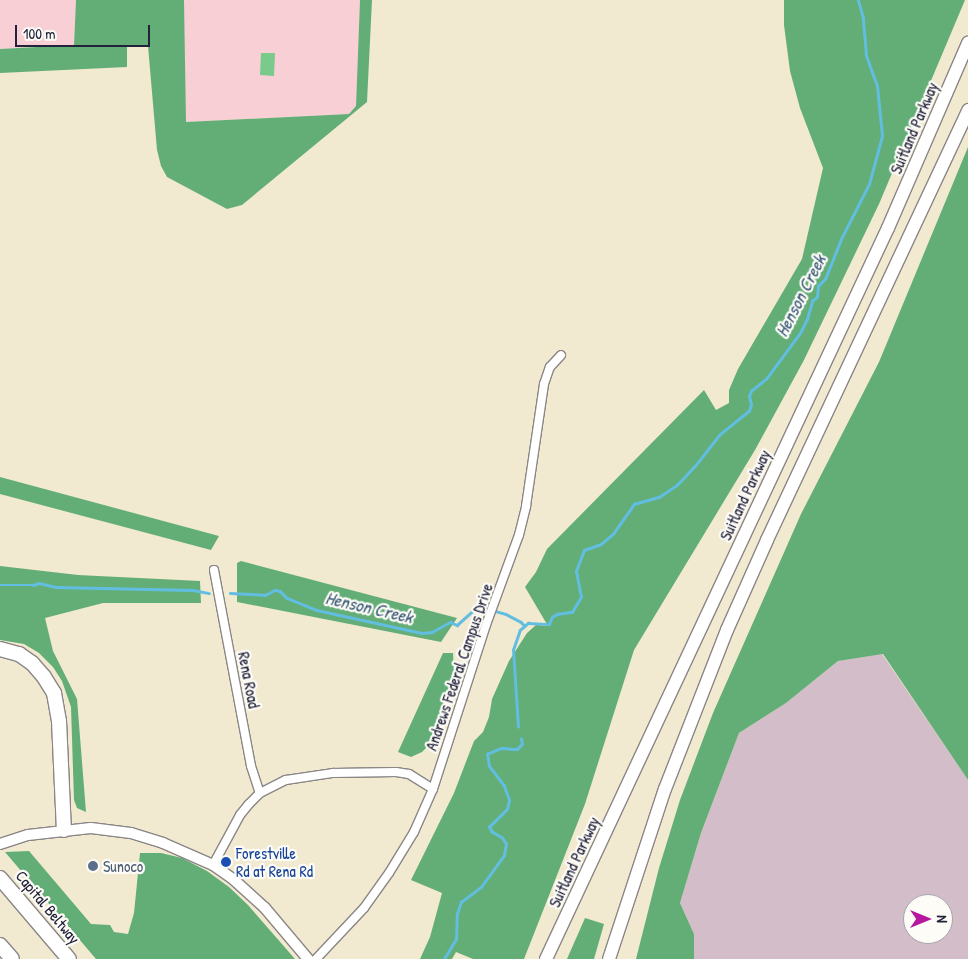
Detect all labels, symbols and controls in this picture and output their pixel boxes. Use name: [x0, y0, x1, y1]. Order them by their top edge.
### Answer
scale bar: [18, 15, 152, 47]
text: 100 m: [23, 23, 56, 44]
street label: Suitland Parkway: [886, 79, 942, 177]
water label: Henson Creek: [771, 252, 831, 340]
street label: Suitland Parkway: [716, 447, 774, 543]
street label: Andrews Federal Campus Drive: [421, 581, 497, 753]
water label: Henson Creek: [323, 587, 415, 629]
street label: Rena Road: [234, 650, 264, 710]
street label: Suitland Parkway: [545, 814, 603, 910]
place label: Forestville Rd at Rena Rd: [236, 843, 313, 881]
place label: Sunoco: [103, 856, 143, 876]
marker: Forestville Rd at Rena Rd: [220, 856, 232, 868]
marker: Sunoco: [87, 860, 99, 872]
street label: Capital Beltway: [12, 866, 84, 948]
north arrow: [903, 894, 953, 944]
text: N: [933, 915, 952, 923]

